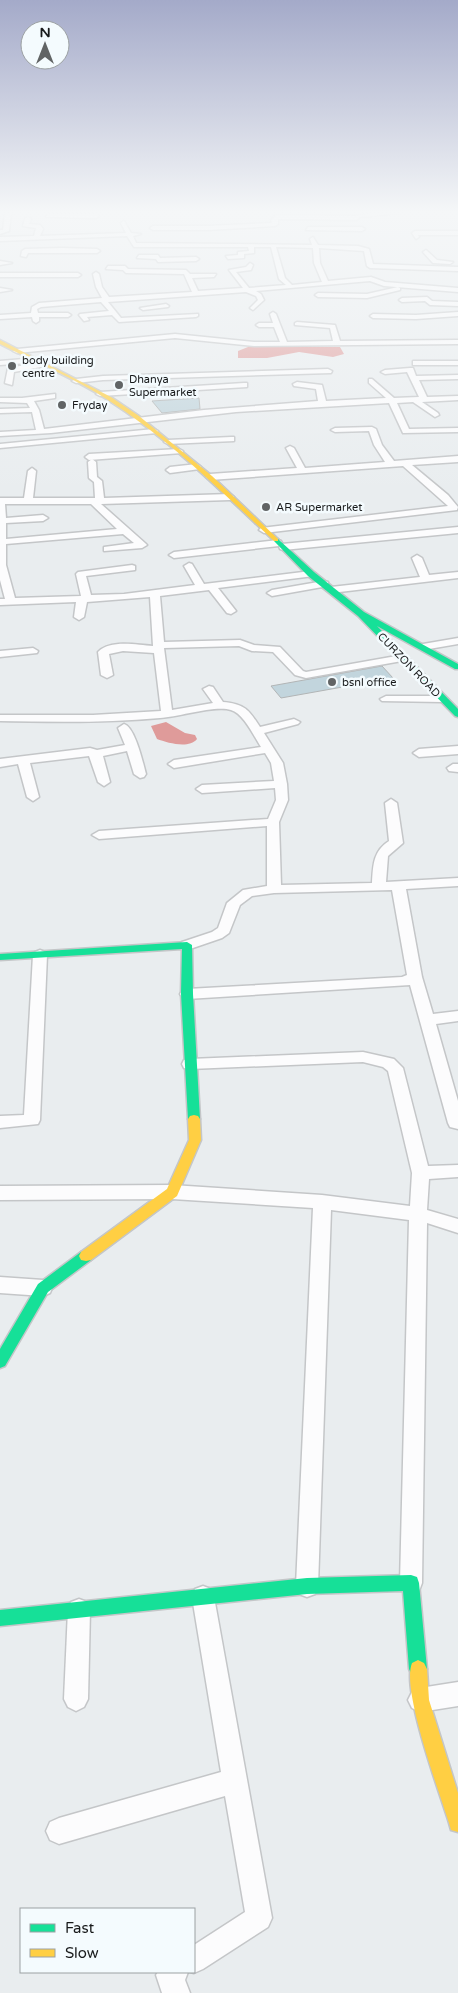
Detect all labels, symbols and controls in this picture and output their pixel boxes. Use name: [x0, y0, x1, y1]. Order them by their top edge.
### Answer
north arrow: [20, 20, 70, 70]
text: N: [39, 24, 51, 41]
place label: body building centre: [22, 354, 94, 380]
marker: body building centre: [6, 360, 18, 372]
place label: Dhanya Supermarket: [129, 373, 197, 399]
marker: Dhanya Supermarket: [113, 379, 125, 391]
marker: Fryday: [56, 399, 68, 411]
place label: Fryday: [72, 399, 107, 412]
marker: AR Supermarket: [260, 501, 272, 513]
place label: AR Supermarket: [276, 501, 362, 514]
street label: CURZON ROAD: [375, 630, 443, 700]
marker: bsnl office: [326, 676, 338, 688]
place label: bsnl office: [342, 676, 397, 689]
legend: [20, 1908, 195, 1973]
text: Fast: [65, 1919, 95, 1937]
text: Slow: [65, 1944, 99, 1962]

